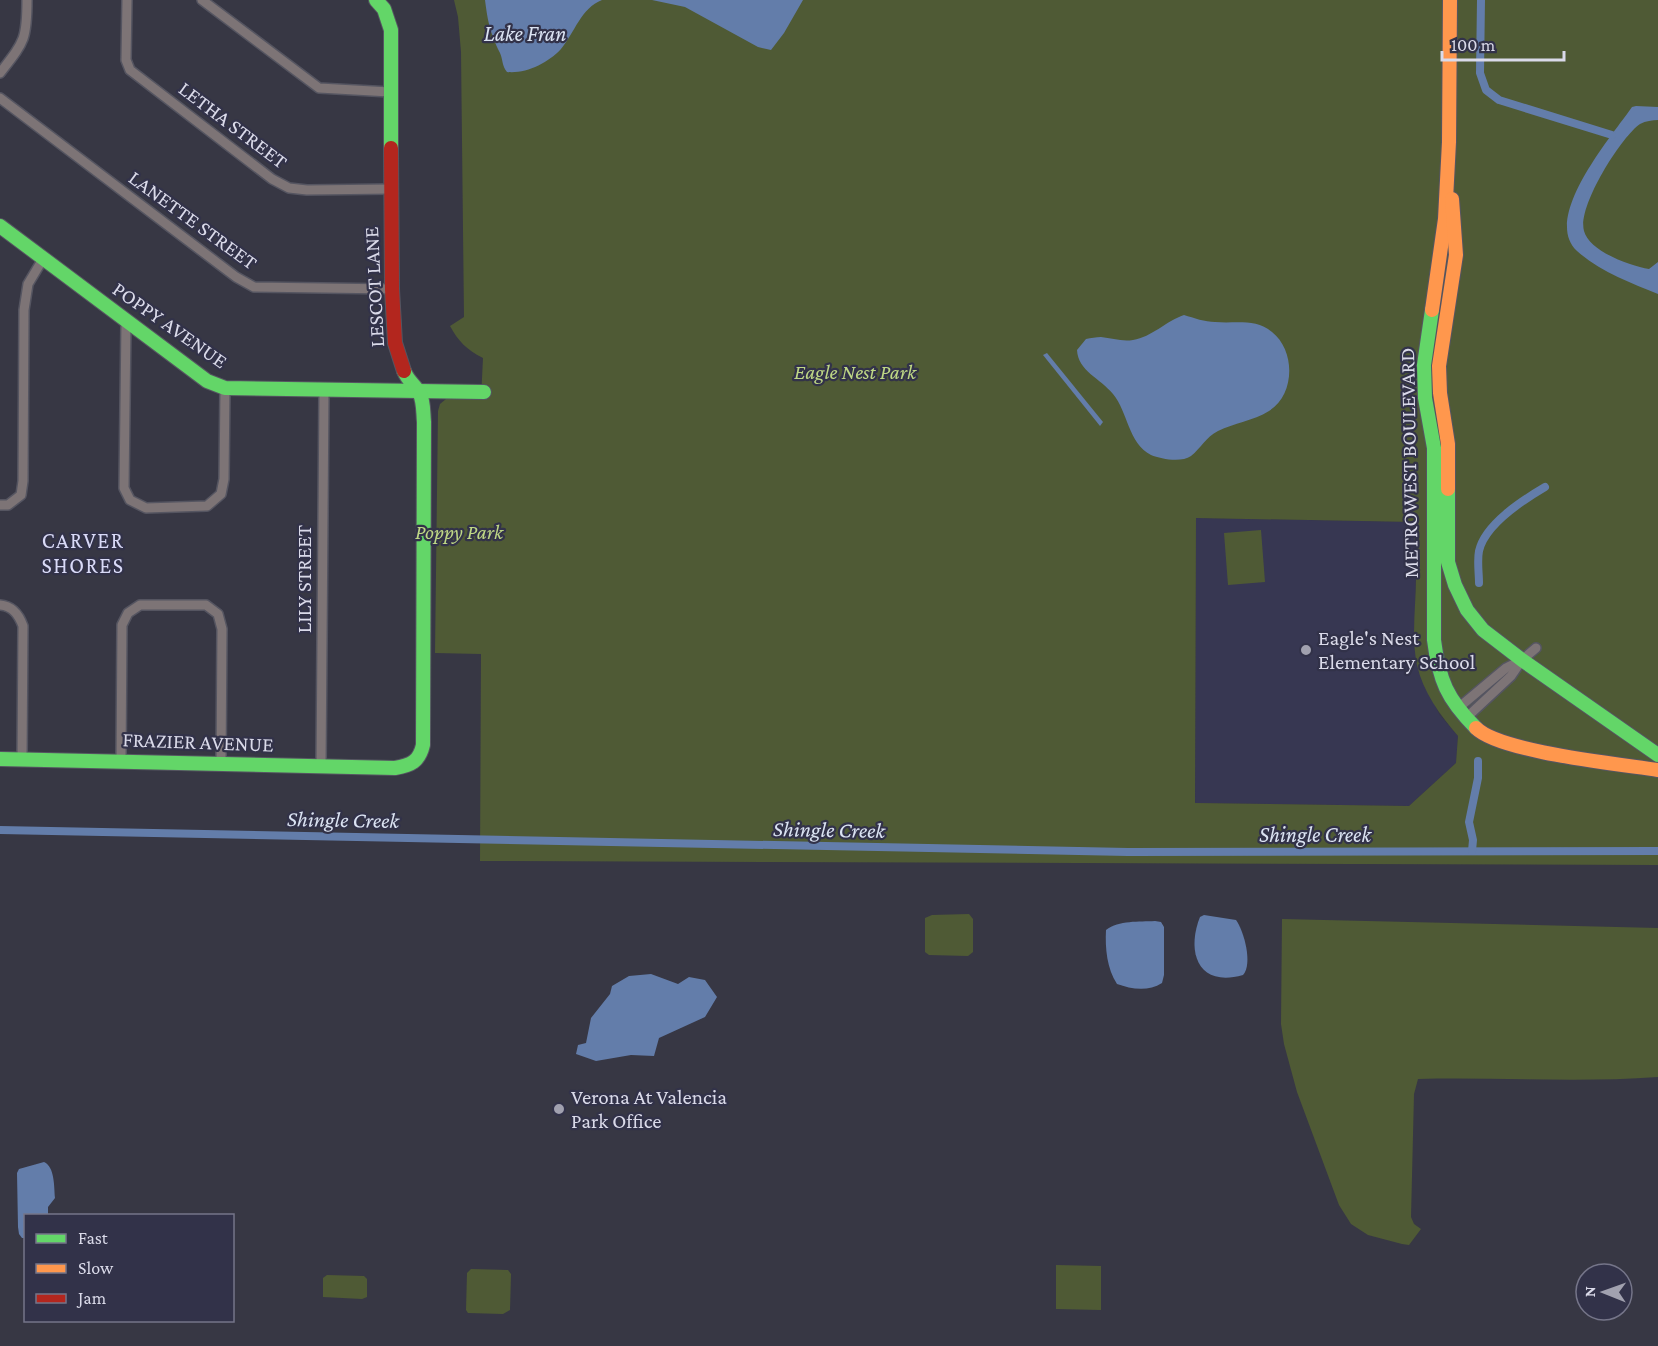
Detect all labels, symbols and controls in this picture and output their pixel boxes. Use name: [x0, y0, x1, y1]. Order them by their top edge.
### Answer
water label: Lake Fran: [484, 21, 566, 46]
scale bar: [1442, 24, 1564, 62]
text: 100 m: [1451, 35, 1496, 55]
street label: LETHA STREET: [174, 76, 293, 174]
street label: LANETTE STREET: [124, 165, 262, 275]
street label: LESCOT LANE: [359, 226, 389, 348]
street label: POPPY AVENUE: [108, 277, 232, 373]
street label: METROWEST BOULEVARD: [1395, 347, 1423, 579]
park label: Eagle Nest Park: [794, 360, 917, 384]
park label: Poppy Park: [415, 520, 504, 544]
street label: LILY STREET: [292, 524, 316, 633]
district label: CARVER SHORES: [42, 528, 124, 578]
place label: Eagle's Nest Elementary School: [1318, 626, 1475, 674]
marker: Eagle's Nest Elementary School: [1299, 643, 1313, 657]
street label: FRAZIER AVENUE: [122, 727, 274, 757]
water label: Shingle Creek: [287, 806, 401, 833]
water label: Shingle Creek: [773, 816, 887, 843]
water label: Shingle Creek: [1259, 822, 1372, 847]
place label: Verona At Valencia Park Office: [571, 1085, 727, 1133]
marker: Verona At Valencia Park Office: [552, 1102, 566, 1116]
legend: [24, 1214, 234, 1322]
text: Fast: [78, 1228, 109, 1248]
text: Slow: [78, 1258, 114, 1278]
north arrow: [1574, 1262, 1634, 1322]
text: N: [1581, 1286, 1598, 1297]
text: Jam: [76, 1288, 107, 1308]

